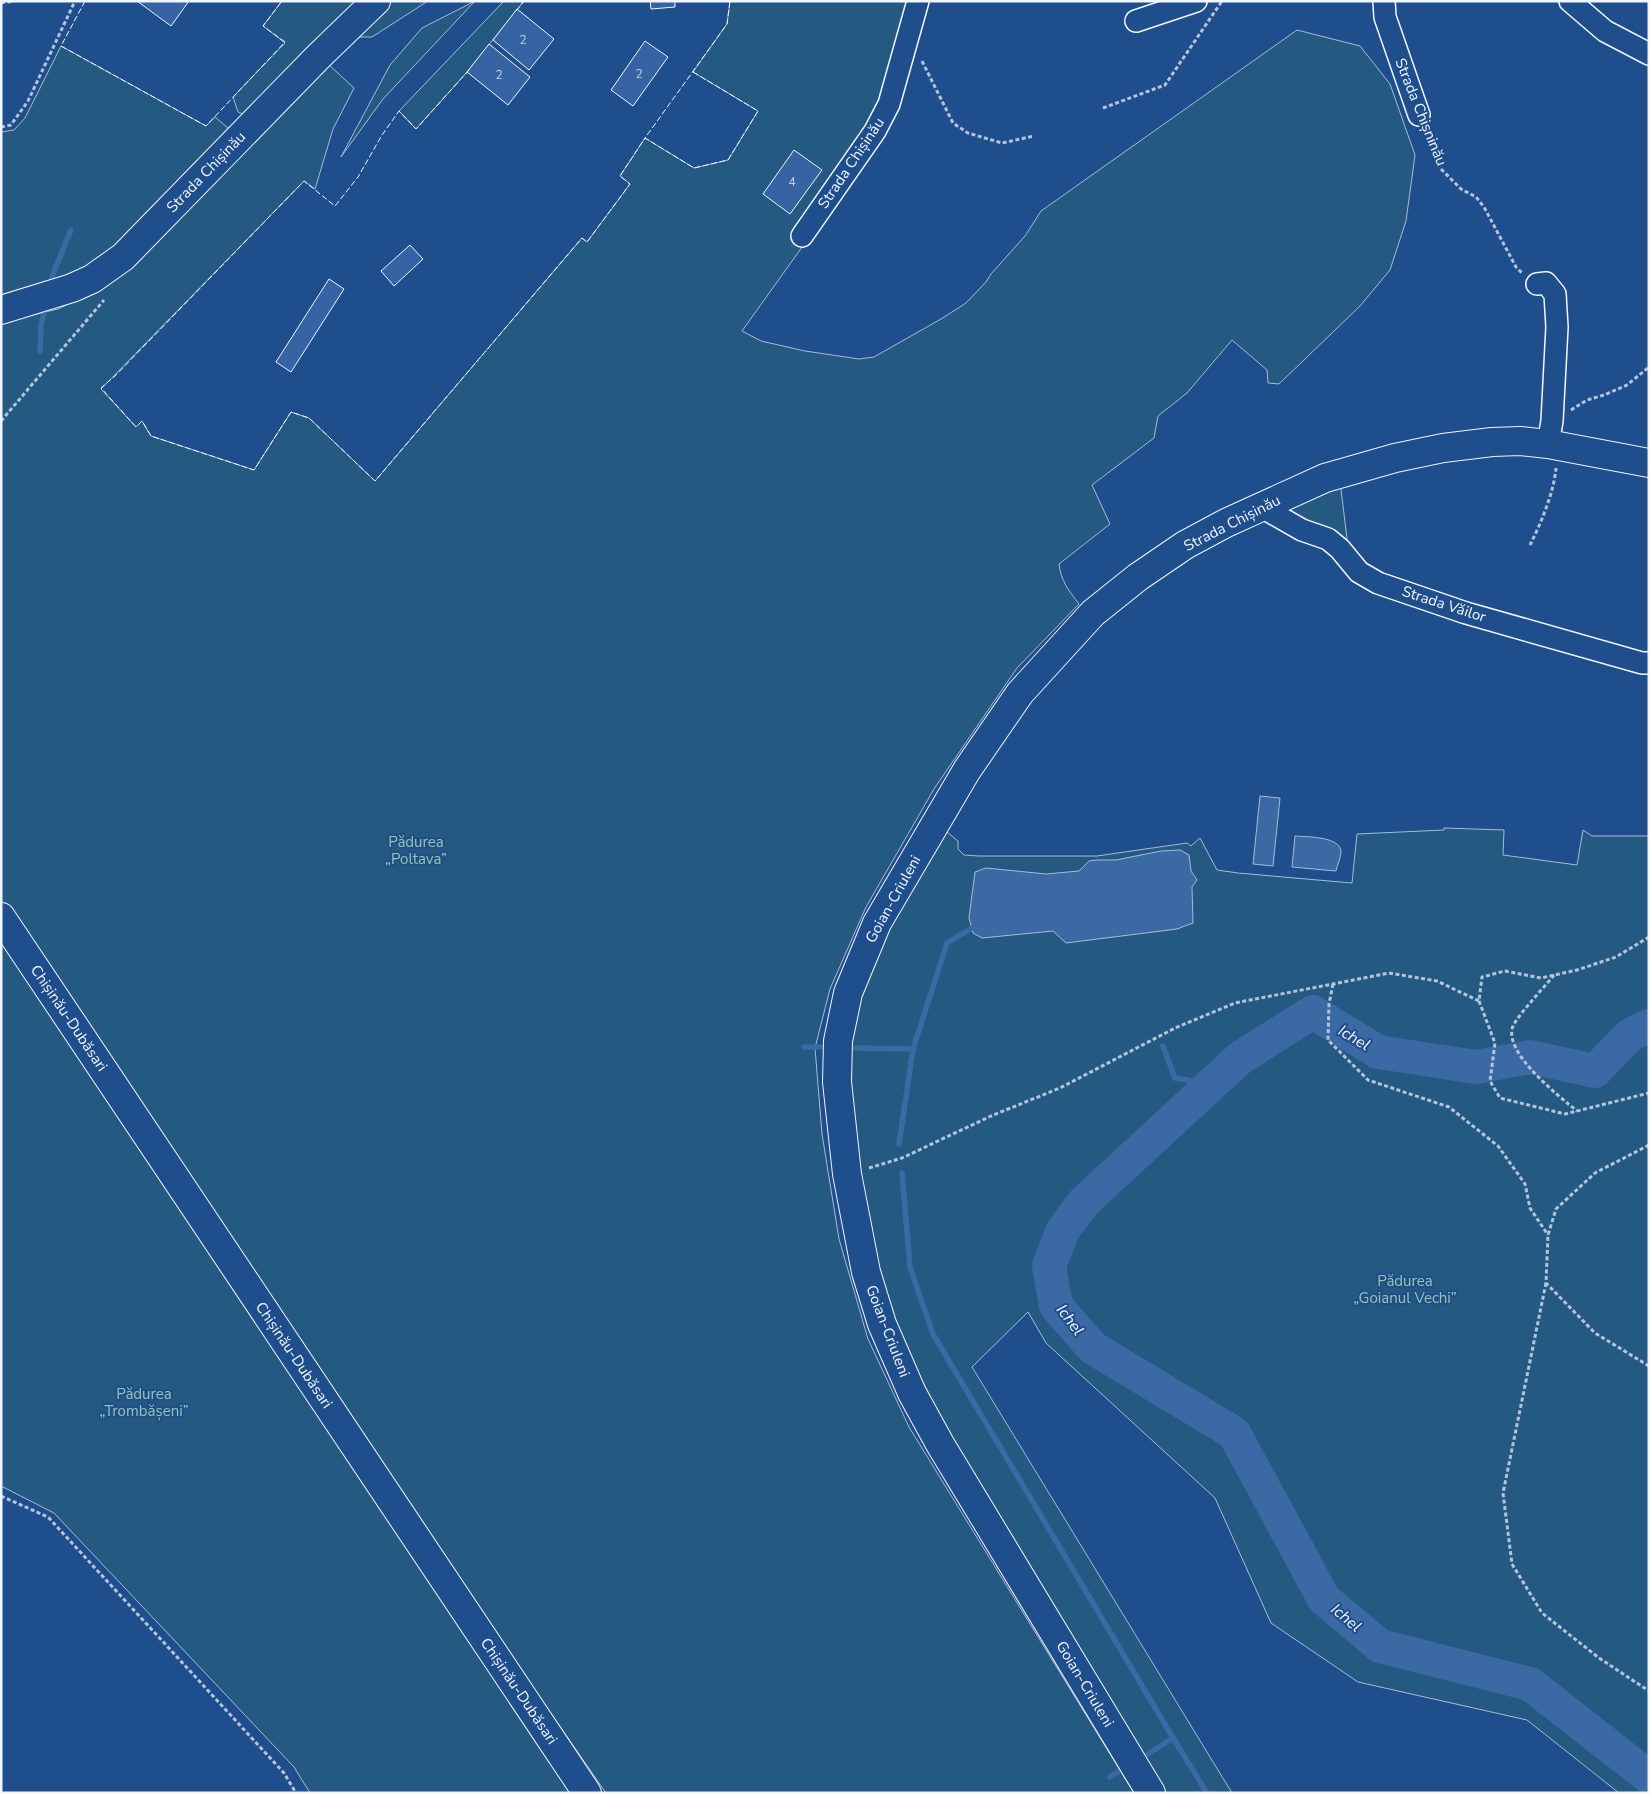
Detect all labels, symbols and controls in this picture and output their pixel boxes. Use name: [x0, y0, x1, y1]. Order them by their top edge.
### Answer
house number: 2: [519, 32, 527, 48]
street label: Strada Chișninău: [1390, 55, 1452, 169]
house number: 2: [635, 66, 643, 82]
house number: 2: [495, 67, 503, 83]
street label: Strada Chișinău: [813, 114, 889, 212]
street label: Strada Chișinău: [162, 127, 250, 217]
house number: 4: [788, 174, 796, 190]
street label: Strada Chișinău: [1180, 490, 1284, 556]
street label: Strada Văilor: [1399, 581, 1489, 627]
park label: Pădurea „Poltava”: [385, 832, 447, 869]
street label: Goian-Criuleni: [861, 852, 925, 946]
street label: Chișinău-Dubăsari: [26, 961, 112, 1075]
water label: Ichel: [1334, 1020, 1374, 1056]
park label: Pădurea „Goianul Vechi”: [1353, 1271, 1457, 1308]
street label: Goian-Criuleni: [861, 1282, 915, 1380]
street label: Chișinău-Dubăsari: [251, 1298, 337, 1412]
water label: Ichel: [1051, 1300, 1089, 1340]
park label: Pădurea „Trombășeni”: [99, 1384, 189, 1421]
water label: Ichel: [1326, 1599, 1366, 1637]
street label: Chișinău-Dubăsari: [476, 1634, 562, 1748]
street label: Goian-Criuleni: [1051, 1637, 1119, 1731]

